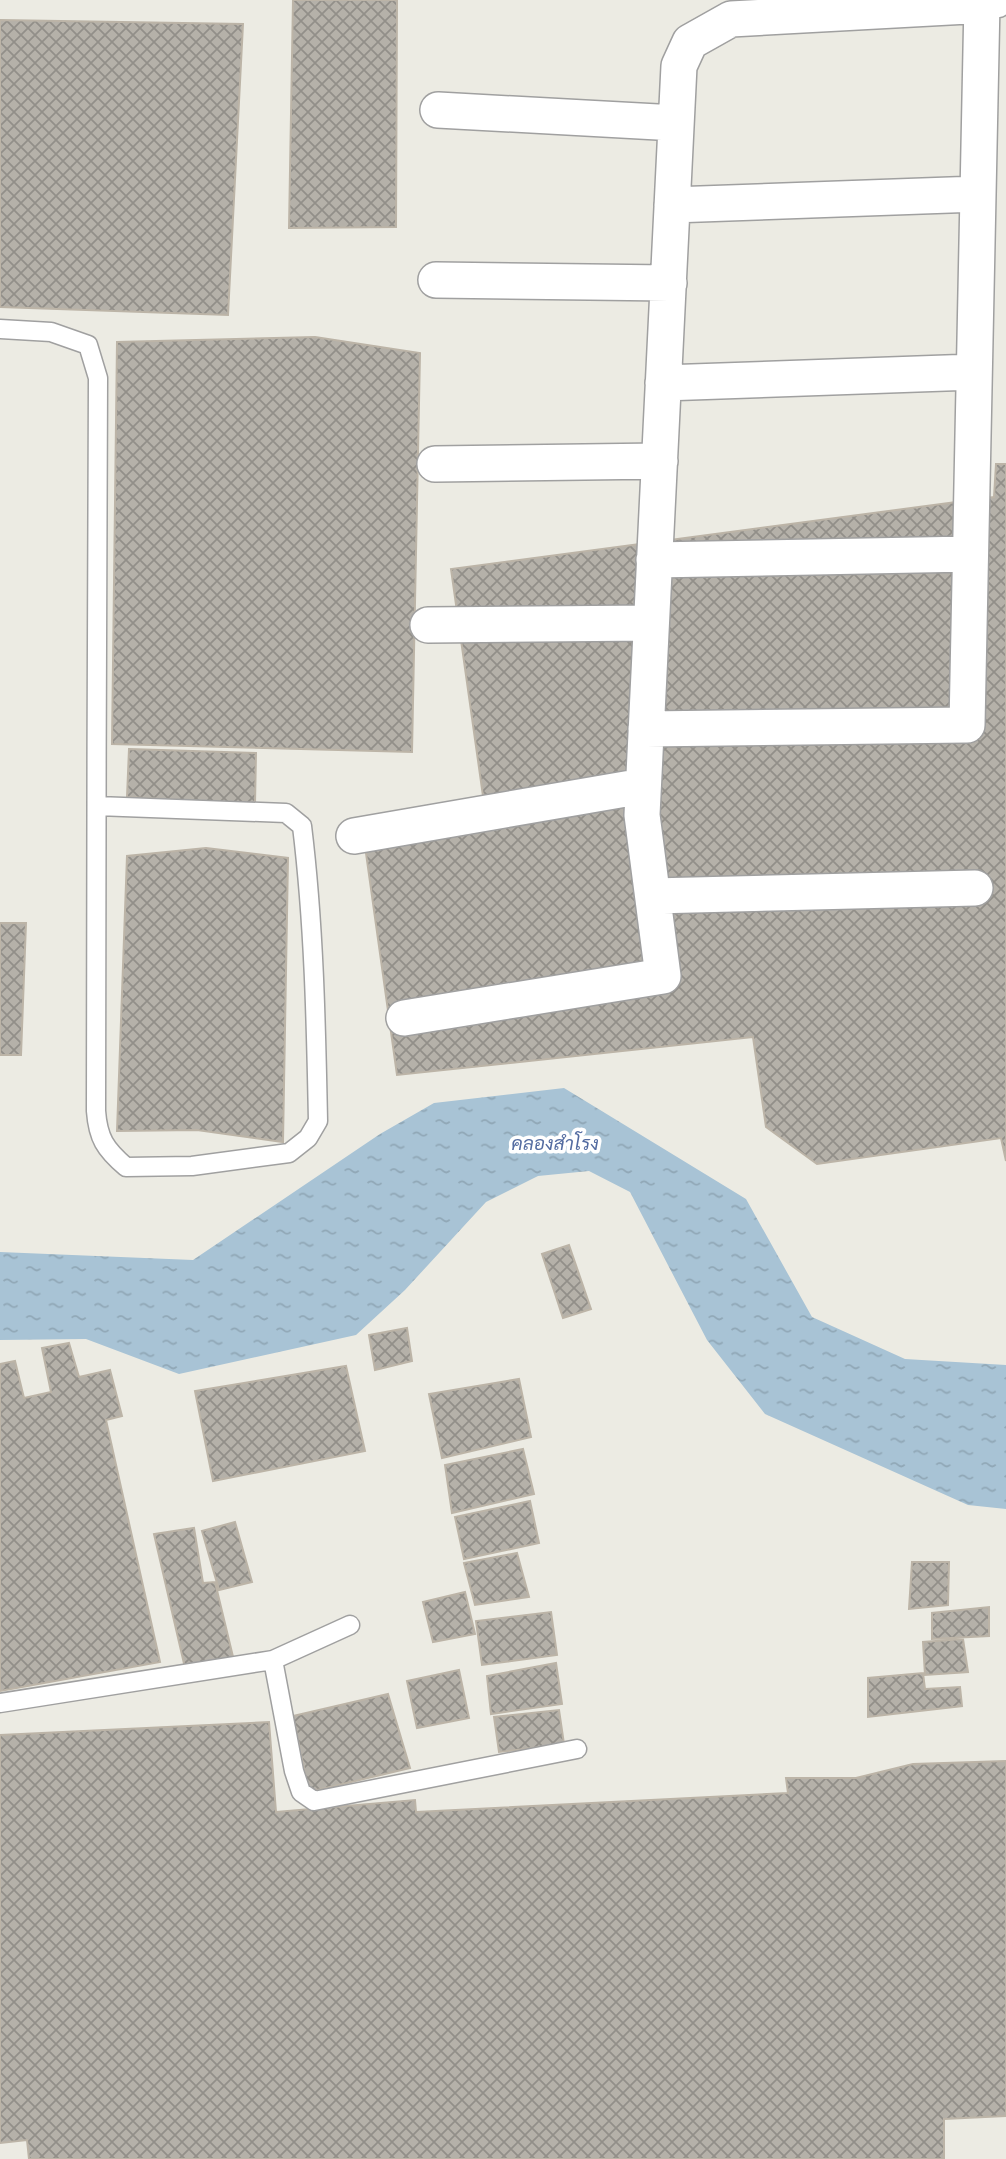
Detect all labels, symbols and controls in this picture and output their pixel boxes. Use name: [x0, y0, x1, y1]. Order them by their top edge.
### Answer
water label: คลองสำโรง: [511, 1131, 599, 1155]

